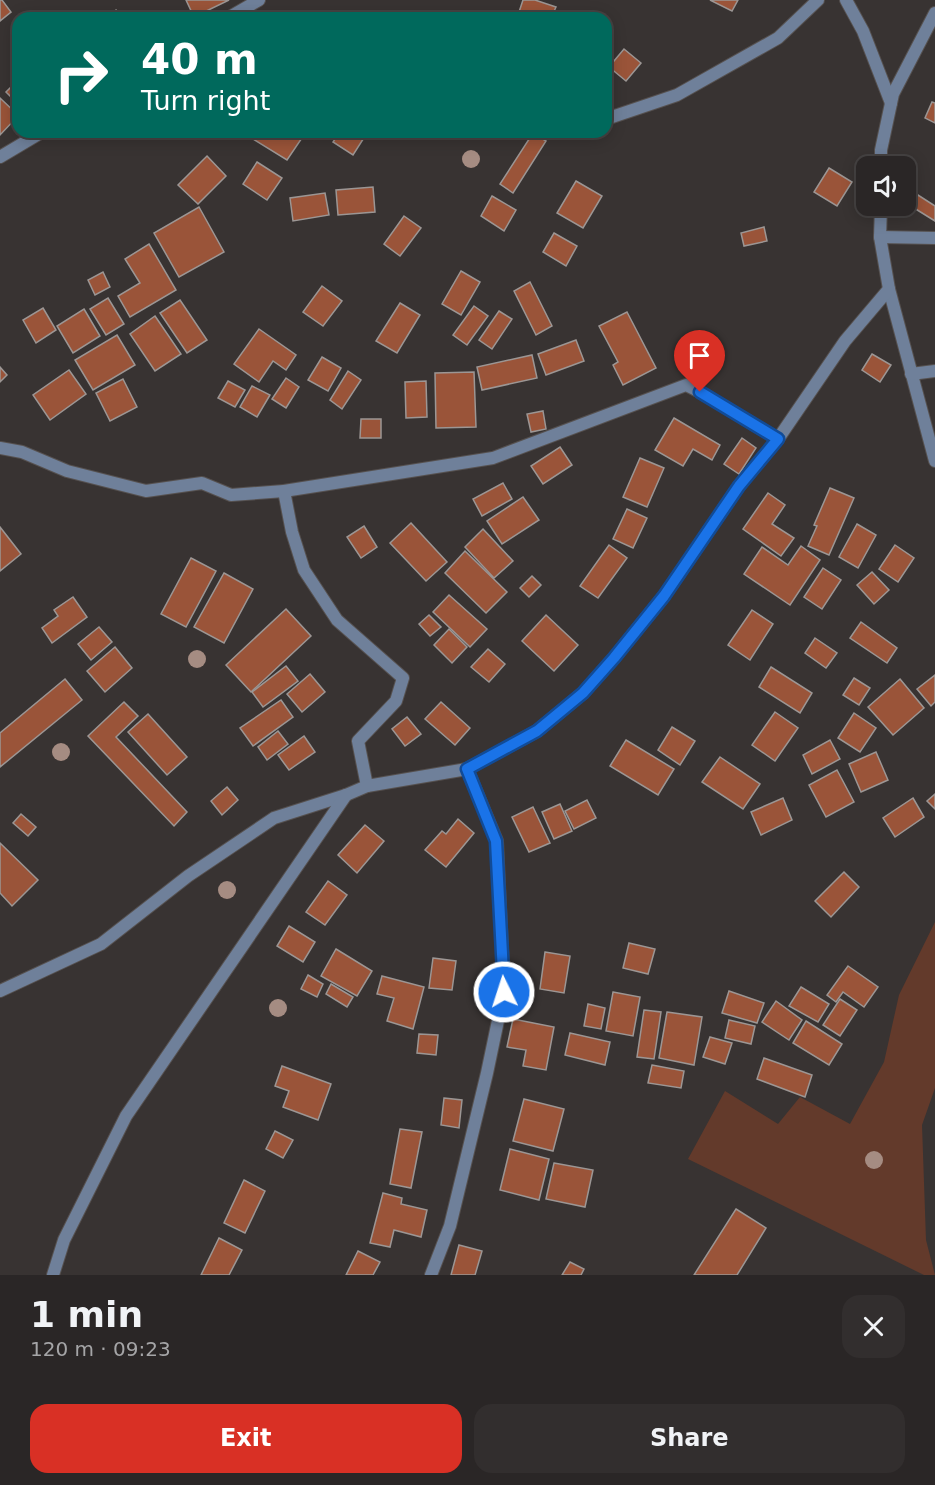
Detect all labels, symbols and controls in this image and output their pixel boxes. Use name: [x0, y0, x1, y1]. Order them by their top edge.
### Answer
text: 40 m: [141, 35, 258, 84]
icon: right: [42, 36, 120, 114]
text: Turn right: [141, 85, 270, 116]
map controls: [856, 156, 916, 216]
button: sound: [856, 156, 916, 216]
pin: [674, 330, 725, 392]
icon: arrive: [683, 339, 716, 372]
position arrow: [472, 960, 536, 1024]
text: 1 min: [30, 1294, 143, 1335]
button: close: [842, 1295, 905, 1358]
text: 120 m · 09:23: [30, 1337, 171, 1361]
button: Exit: [30, 1404, 462, 1473]
button: Share: [474, 1404, 905, 1473]

